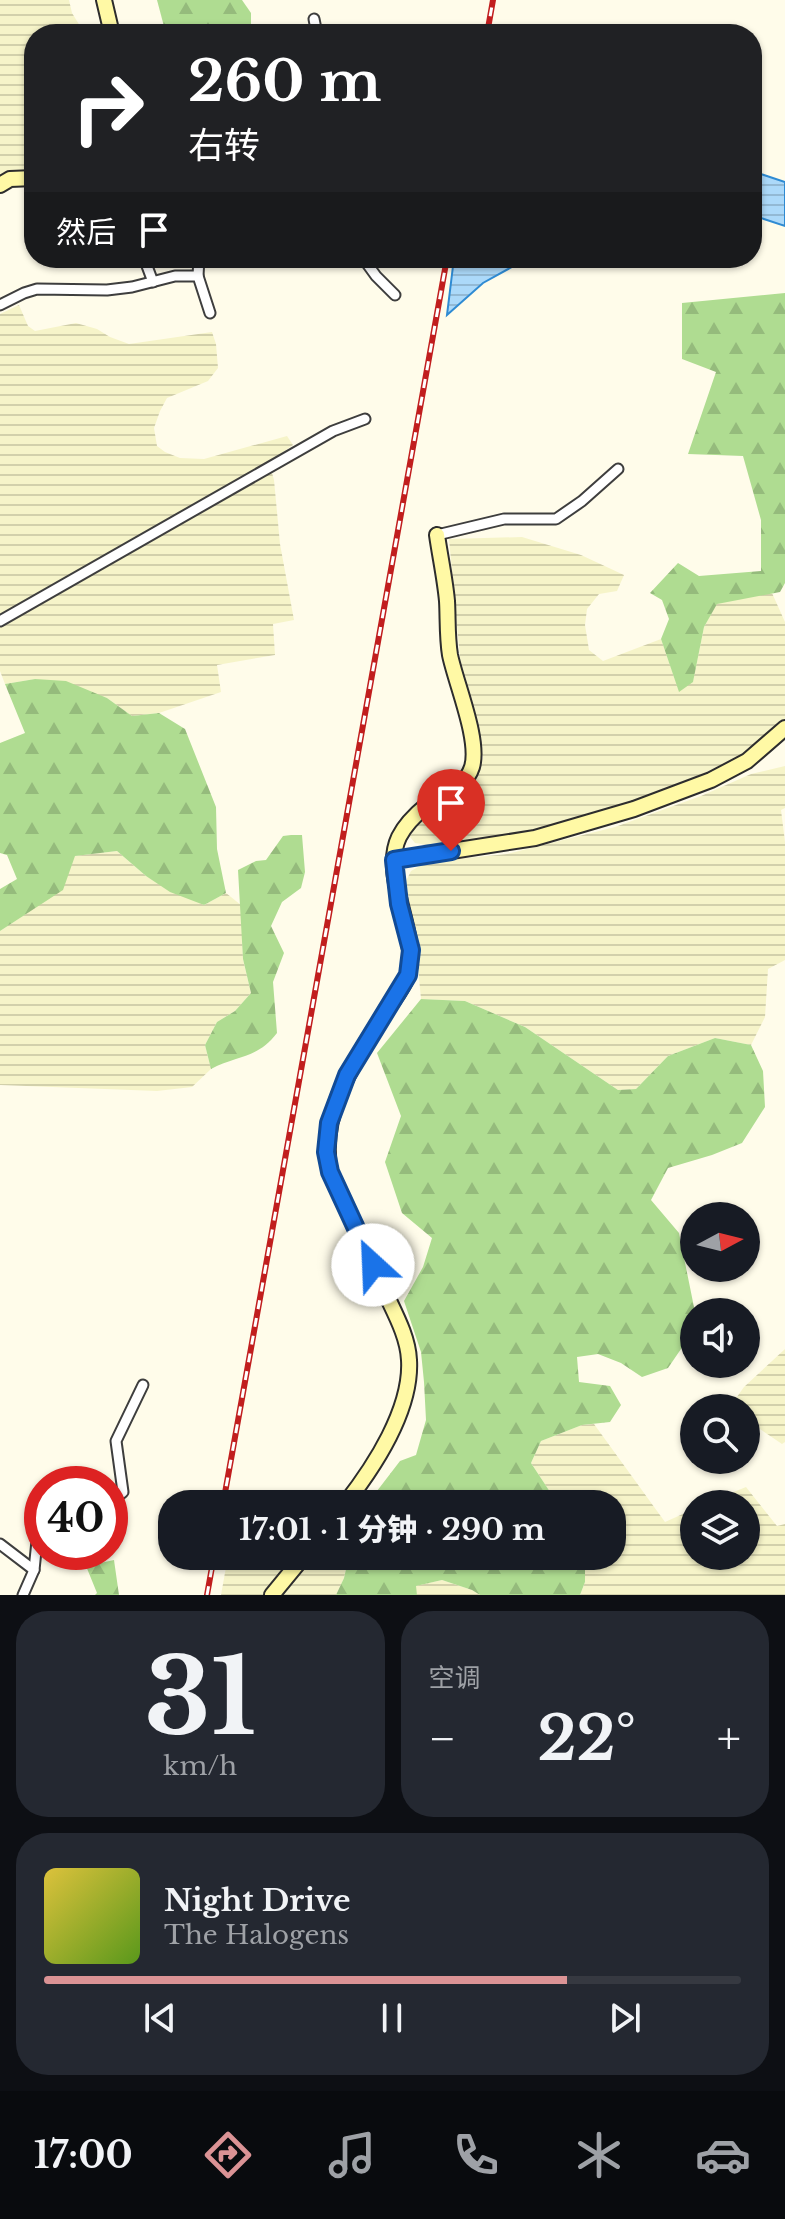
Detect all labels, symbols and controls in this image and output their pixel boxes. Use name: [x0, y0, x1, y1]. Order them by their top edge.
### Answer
text: 260 m: [188, 47, 381, 116]
icon: right: [56, 56, 160, 160]
text: 右转: [188, 123, 260, 168]
icon: arrive: [132, 208, 176, 252]
text: 然后: [56, 214, 116, 251]
pin: [417, 769, 485, 851]
icon: arrive: [429, 781, 473, 825]
north arrow: [680, 1202, 760, 1282]
map controls: [680, 1202, 760, 1570]
position arrow: [331, 1223, 415, 1307]
button: sound: [680, 1298, 760, 1378]
button: search: [680, 1394, 760, 1474]
speed limit sign: 40: [24, 1466, 128, 1570]
button: layers: [680, 1490, 760, 1570]
text: 17:01 · 1 分钟 · 290 m: [239, 1511, 545, 1548]
text: 31: [144, 1633, 256, 1762]
text: 空调: [429, 1662, 481, 1694]
text: 22°: [538, 1702, 636, 1776]
text: −: [429, 1711, 456, 1766]
text: +: [717, 1711, 741, 1766]
text: km/h: [163, 1750, 237, 1782]
text: Night Drive: [164, 1882, 350, 1919]
text: The Halogens: [164, 1919, 349, 1951]
icon: previous: [138, 1996, 182, 2040]
icon: pause: [370, 1996, 414, 2040]
icon: next: [603, 1996, 647, 2040]
icon: directions: [200, 2127, 256, 2183]
icon: music: [324, 2127, 380, 2183]
icon: phone: [448, 2127, 504, 2183]
icon: climate: [571, 2127, 627, 2183]
icon: car: [695, 2127, 751, 2183]
text: 17:00: [34, 2133, 133, 2178]

